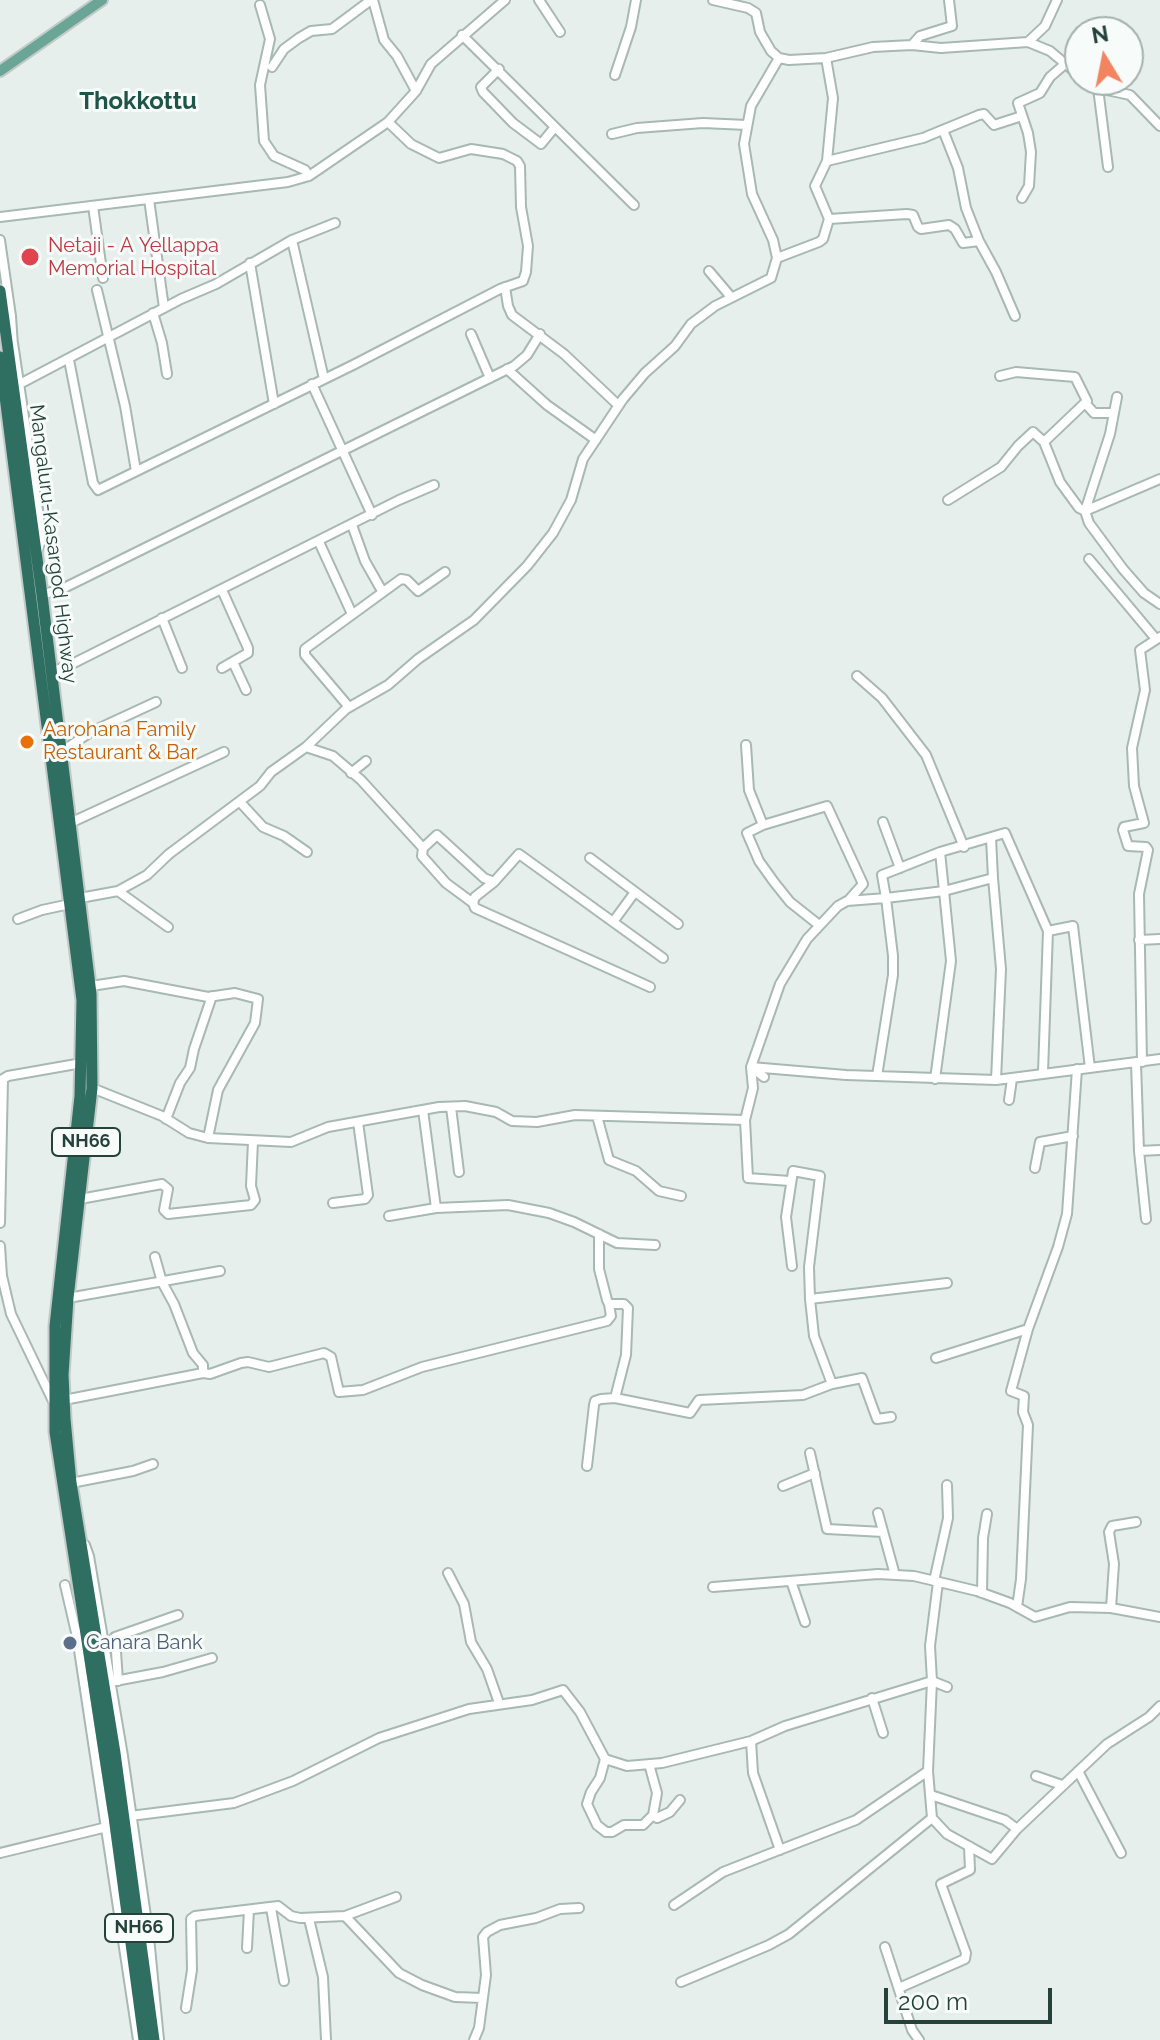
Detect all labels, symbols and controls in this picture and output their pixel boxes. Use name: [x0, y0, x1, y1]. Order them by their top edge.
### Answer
north arrow: [1064, 16, 1144, 96]
text: N: [1090, 20, 1111, 49]
district label: Thokkottu: [79, 88, 197, 116]
place label: Netaji - A Yellappa Memorial Hospital: [48, 234, 219, 281]
marker: Netaji - A Yellappa Memorial Hospital: [19, 246, 41, 268]
street label: Mangaluru-Kasargod Highway: [24, 403, 82, 685]
place label: Aarohana Family Restaurant & Bar: [43, 718, 198, 765]
marker: Aarohana Family Restaurant & Bar: [18, 733, 36, 751]
road number: NH66: [52, 1128, 120, 1156]
place label: Canara Bank: [86, 1631, 203, 1655]
marker: Canara Bank: [61, 1634, 79, 1652]
road number: NH66: [105, 1914, 173, 1942]
scale bar: [888, 1972, 1056, 2022]
text: 200 m: [898, 1987, 968, 2016]

